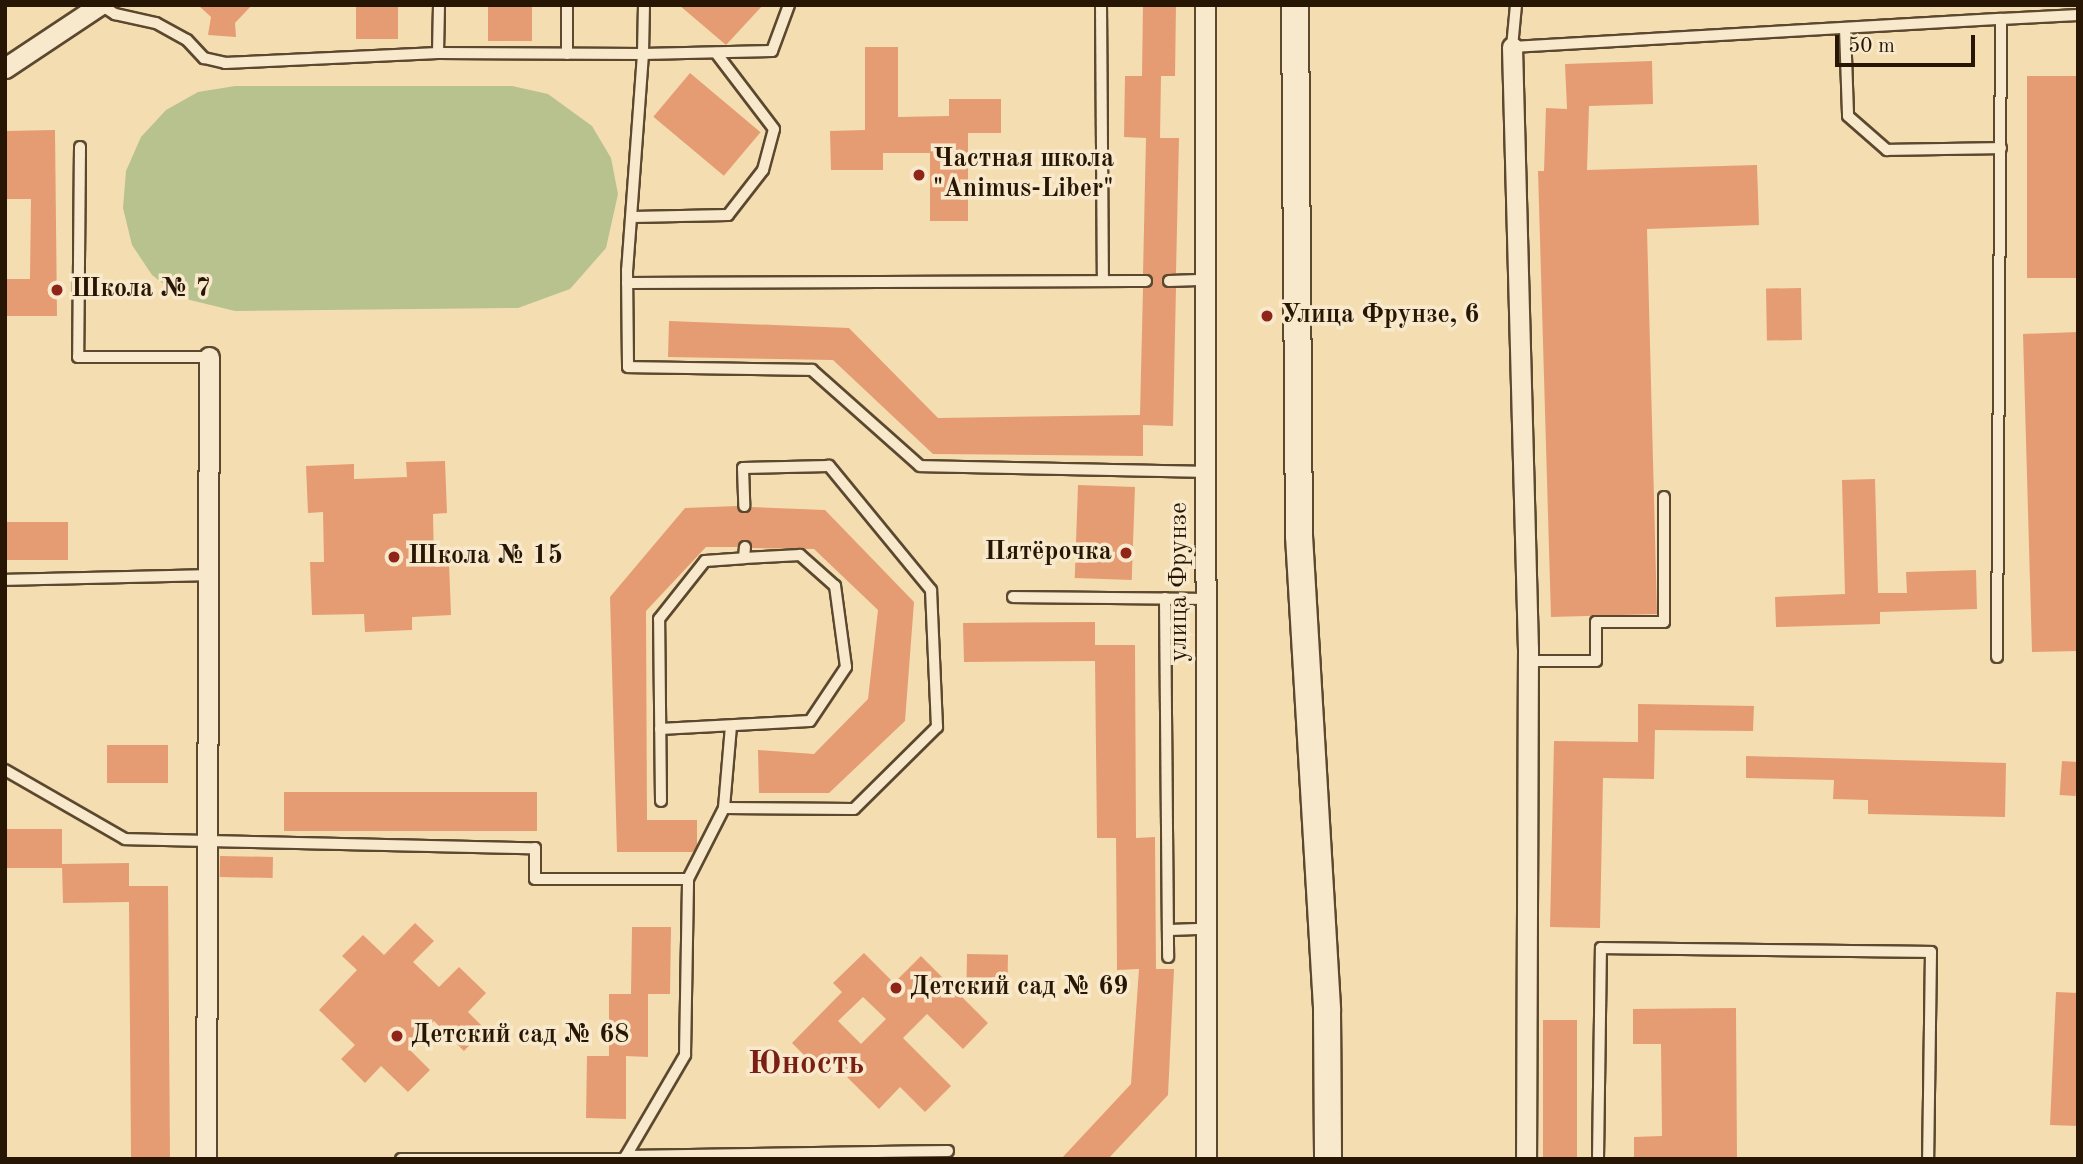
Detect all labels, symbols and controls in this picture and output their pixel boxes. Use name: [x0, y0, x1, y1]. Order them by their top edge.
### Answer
scale bar: [1838, 21, 1978, 65]
text: 50 m: [1848, 36, 1895, 57]
place label: Частная школа "Animus-Liber": [933, 144, 1114, 206]
marker: Частная школа "Animus-Liber": [911, 167, 927, 183]
place label: Школа № 7: [71, 274, 211, 306]
marker: Школа № 7: [49, 282, 65, 298]
place label: Улица Фрунзе, 6: [1281, 300, 1479, 332]
marker: Улица Фрунзе, 6: [1259, 308, 1275, 324]
street label: улица Фрунзе: [1164, 502, 1196, 662]
place label: Пятёрочка: [984, 537, 1112, 569]
place label: Школа № 15: [408, 541, 563, 573]
marker: Пятёрочка: [1118, 545, 1134, 561]
marker: Школа № 15: [386, 549, 402, 565]
place label: Детский сад № 69: [910, 972, 1128, 1004]
marker: Детский сад № 69: [888, 980, 904, 996]
place label: Детский сад № 68: [411, 1020, 629, 1052]
marker: Детский сад № 68: [389, 1028, 405, 1044]
district label: Юность: [748, 1045, 864, 1085]

